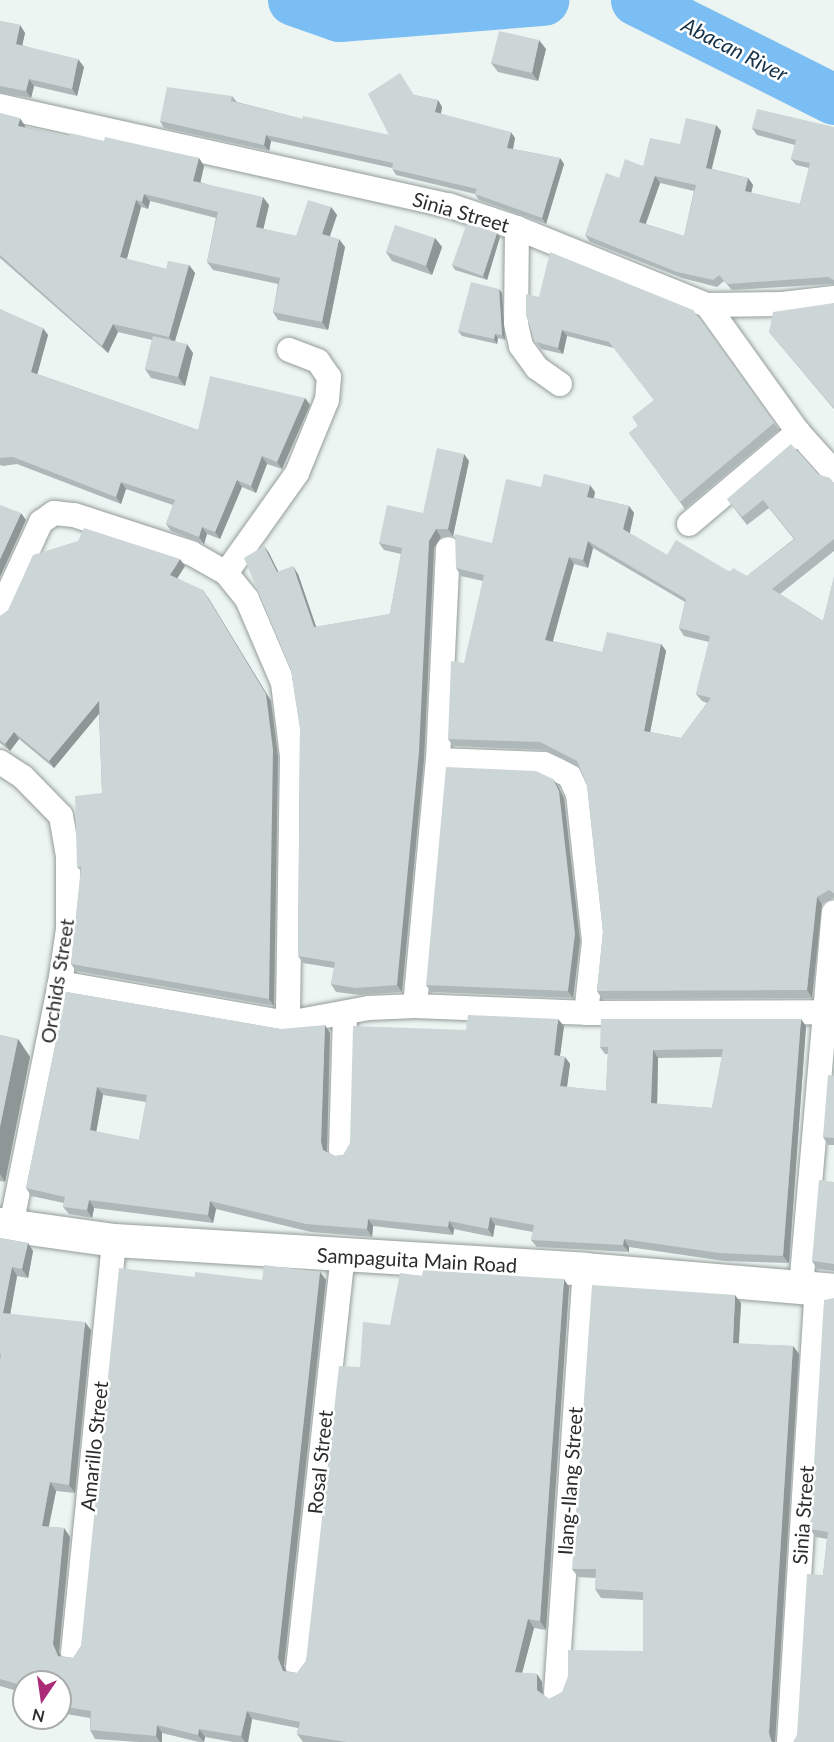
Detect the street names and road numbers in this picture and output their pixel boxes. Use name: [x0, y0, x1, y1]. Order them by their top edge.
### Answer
street label: Sinia Street: [410, 187, 512, 237]
street label: Orchids Street: [35, 917, 79, 1045]
street label: Sampaguita Main Road: [316, 1243, 518, 1277]
street label: Amarillo Street: [75, 1380, 113, 1512]
street label: Ilang-Ilang Street: [553, 1406, 587, 1556]
street label: Rosal Street: [303, 1409, 337, 1515]
street label: Sinia Street: [788, 1465, 818, 1565]

